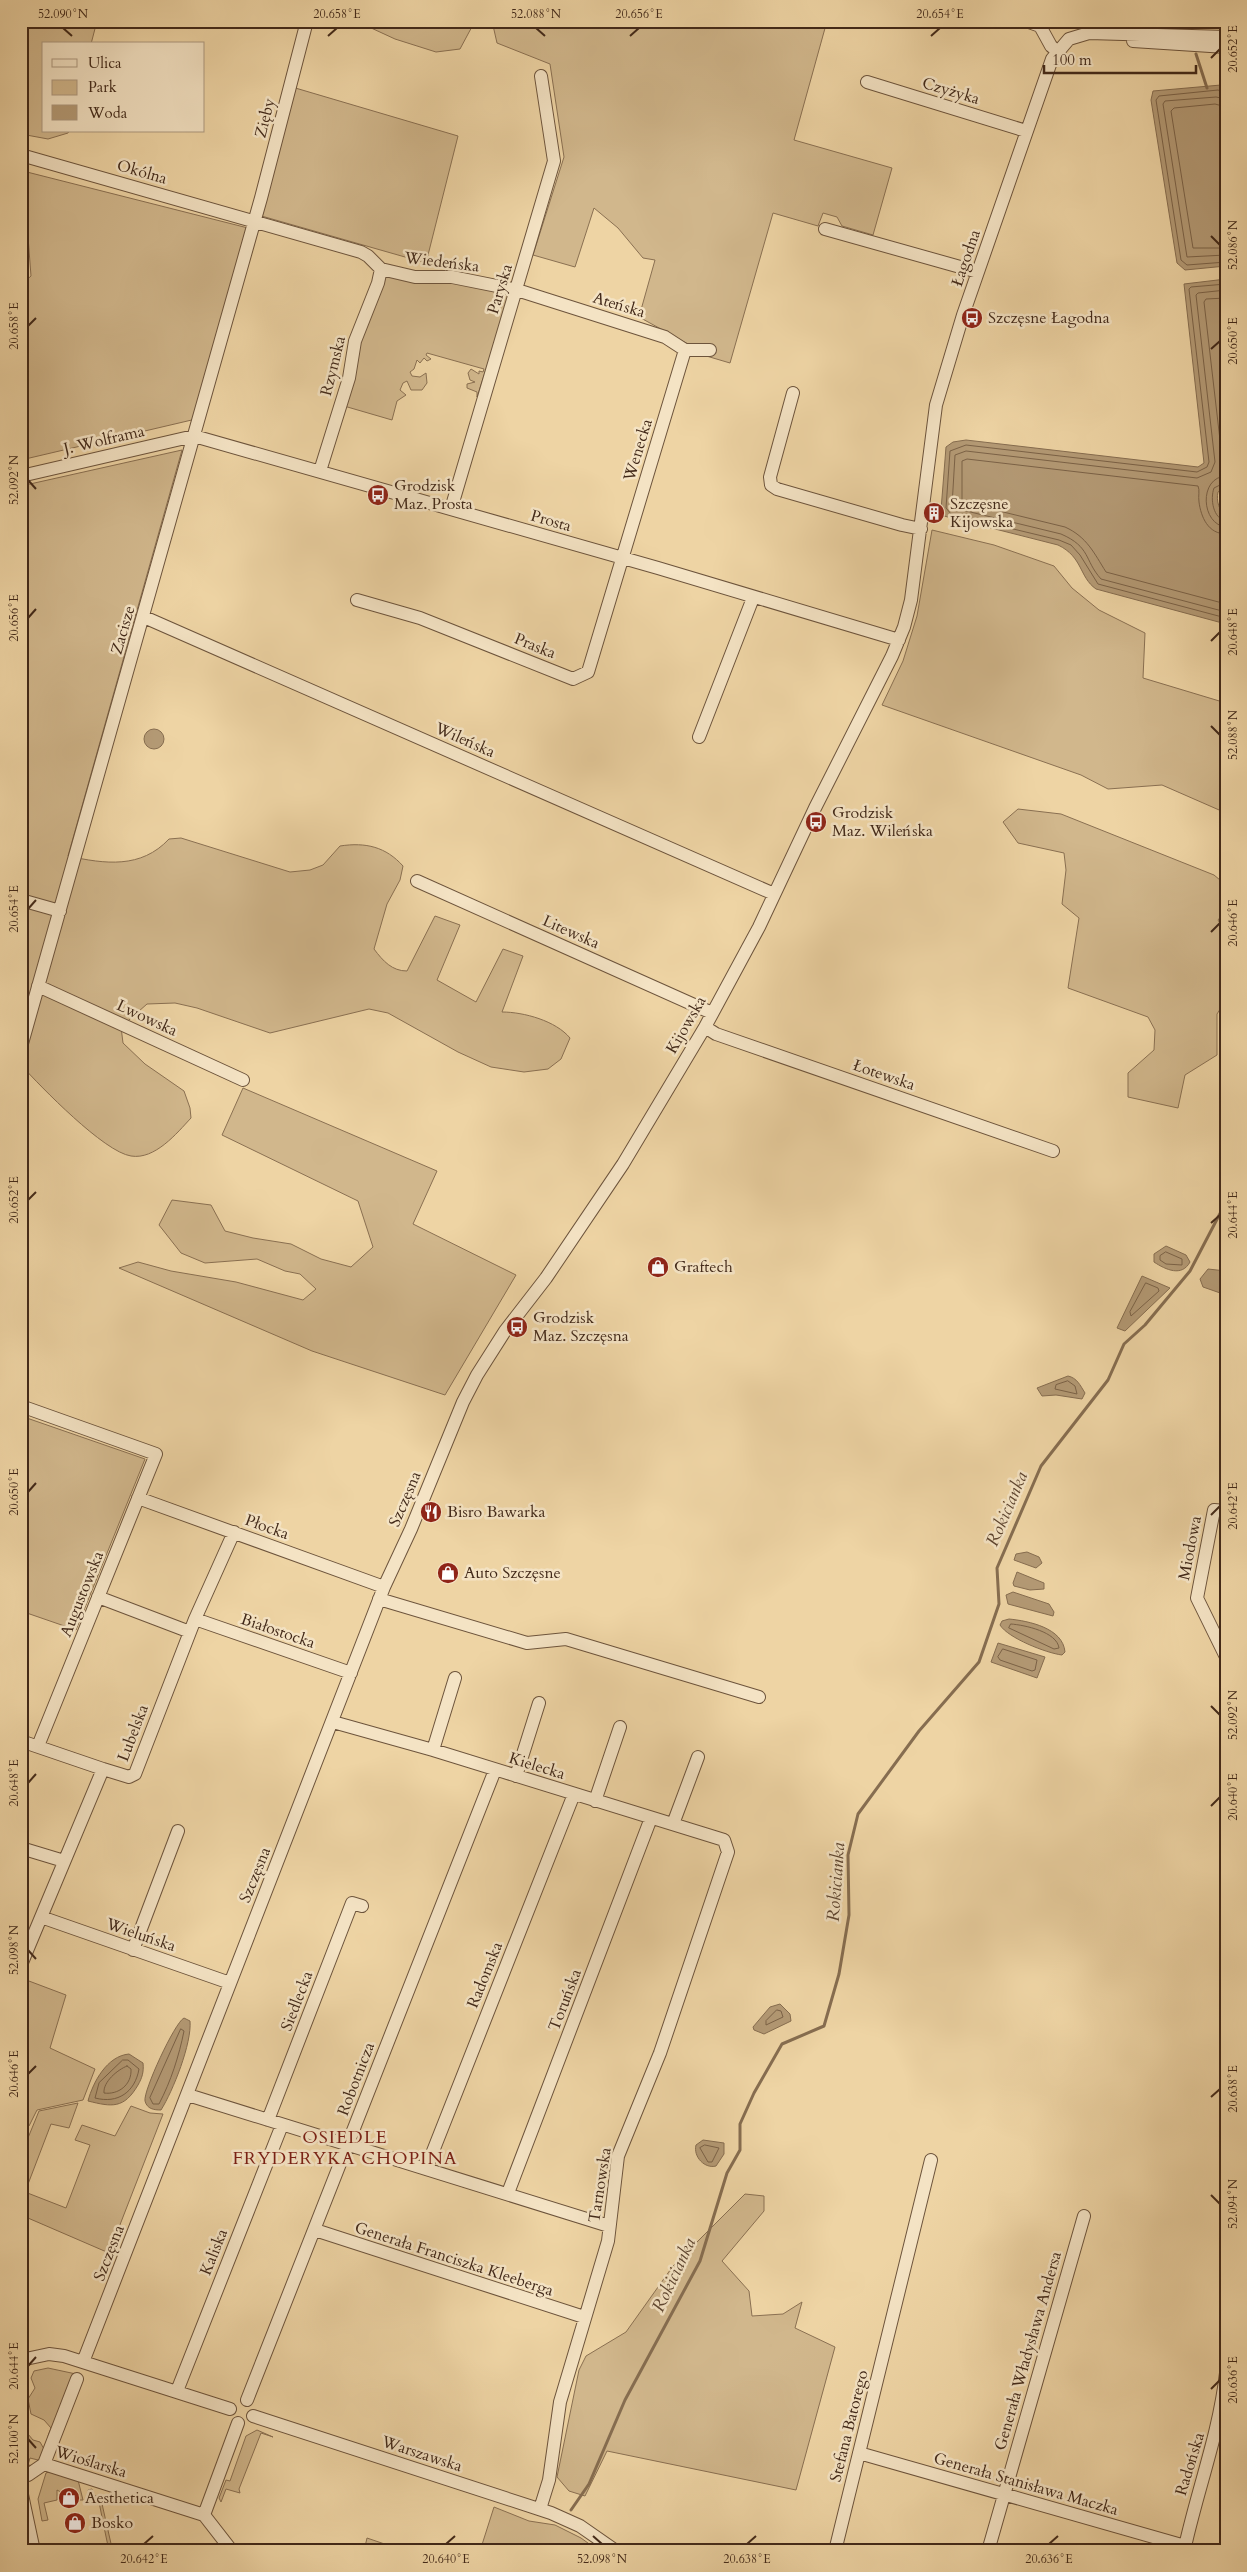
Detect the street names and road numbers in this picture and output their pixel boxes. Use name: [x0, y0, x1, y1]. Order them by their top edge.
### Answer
street label: Czyżyka: [920, 72, 982, 110]
street label: Zięby: [249, 95, 281, 140]
street label: Okólna: [114, 154, 170, 190]
street label: Łagodna: [946, 227, 986, 289]
street label: Wiedeńska: [402, 246, 481, 278]
street label: Paryska: [482, 261, 518, 317]
street label: Ateńska: [590, 287, 648, 323]
street label: Rzymska: [315, 334, 351, 398]
street label: Wenecka: [618, 416, 658, 485]
street label: J. Wolframa: [60, 420, 147, 460]
street label: Prosta: [528, 505, 574, 537]
street label: Zacisze: [106, 603, 140, 657]
street label: Praska: [511, 628, 559, 664]
street label: Wileńska: [431, 717, 499, 763]
street label: Litewska: [539, 910, 603, 954]
street label: Kijowska: [661, 992, 711, 1058]
street label: Lwowska: [113, 994, 181, 1042]
street label: Łotewska: [850, 1054, 918, 1096]
street label: Szczęsna: [383, 1468, 427, 1530]
street label: Płocka: [242, 1509, 292, 1545]
street label: Miodowa: [1173, 1514, 1207, 1582]
street label: Augustowska: [55, 1548, 109, 1640]
street label: Białostocka: [238, 1608, 318, 1654]
street label: Lubelska: [112, 1701, 154, 1765]
street label: Kielecka: [506, 1747, 568, 1785]
street label: Szczęsna: [234, 1844, 276, 1906]
street label: Wieluńska: [102, 1913, 179, 1957]
street label: Radomska: [462, 1939, 508, 2011]
street label: Toruńska: [543, 1966, 587, 2034]
street label: Siedlecka: [276, 1968, 318, 2034]
street label: Robotnicza: [332, 2039, 380, 2119]
street label: Tarnowska: [583, 2146, 617, 2224]
street label: Generała Franciszka Kleeberga: [352, 2216, 556, 2302]
street label: Szczęsna: [88, 2222, 130, 2284]
street label: Kaliska: [195, 2225, 233, 2278]
street label: Generała Władysława Andersa: [989, 2249, 1067, 2453]
street label: Stefana Batorego: [824, 2367, 874, 2484]
street label: Warszawska: [378, 2430, 465, 2477]
street label: Radońska: [1170, 2430, 1210, 2498]
street label: Wioślarska: [52, 2440, 130, 2483]
street label: Generała Stanisława Maczka: [931, 2447, 1121, 2521]

